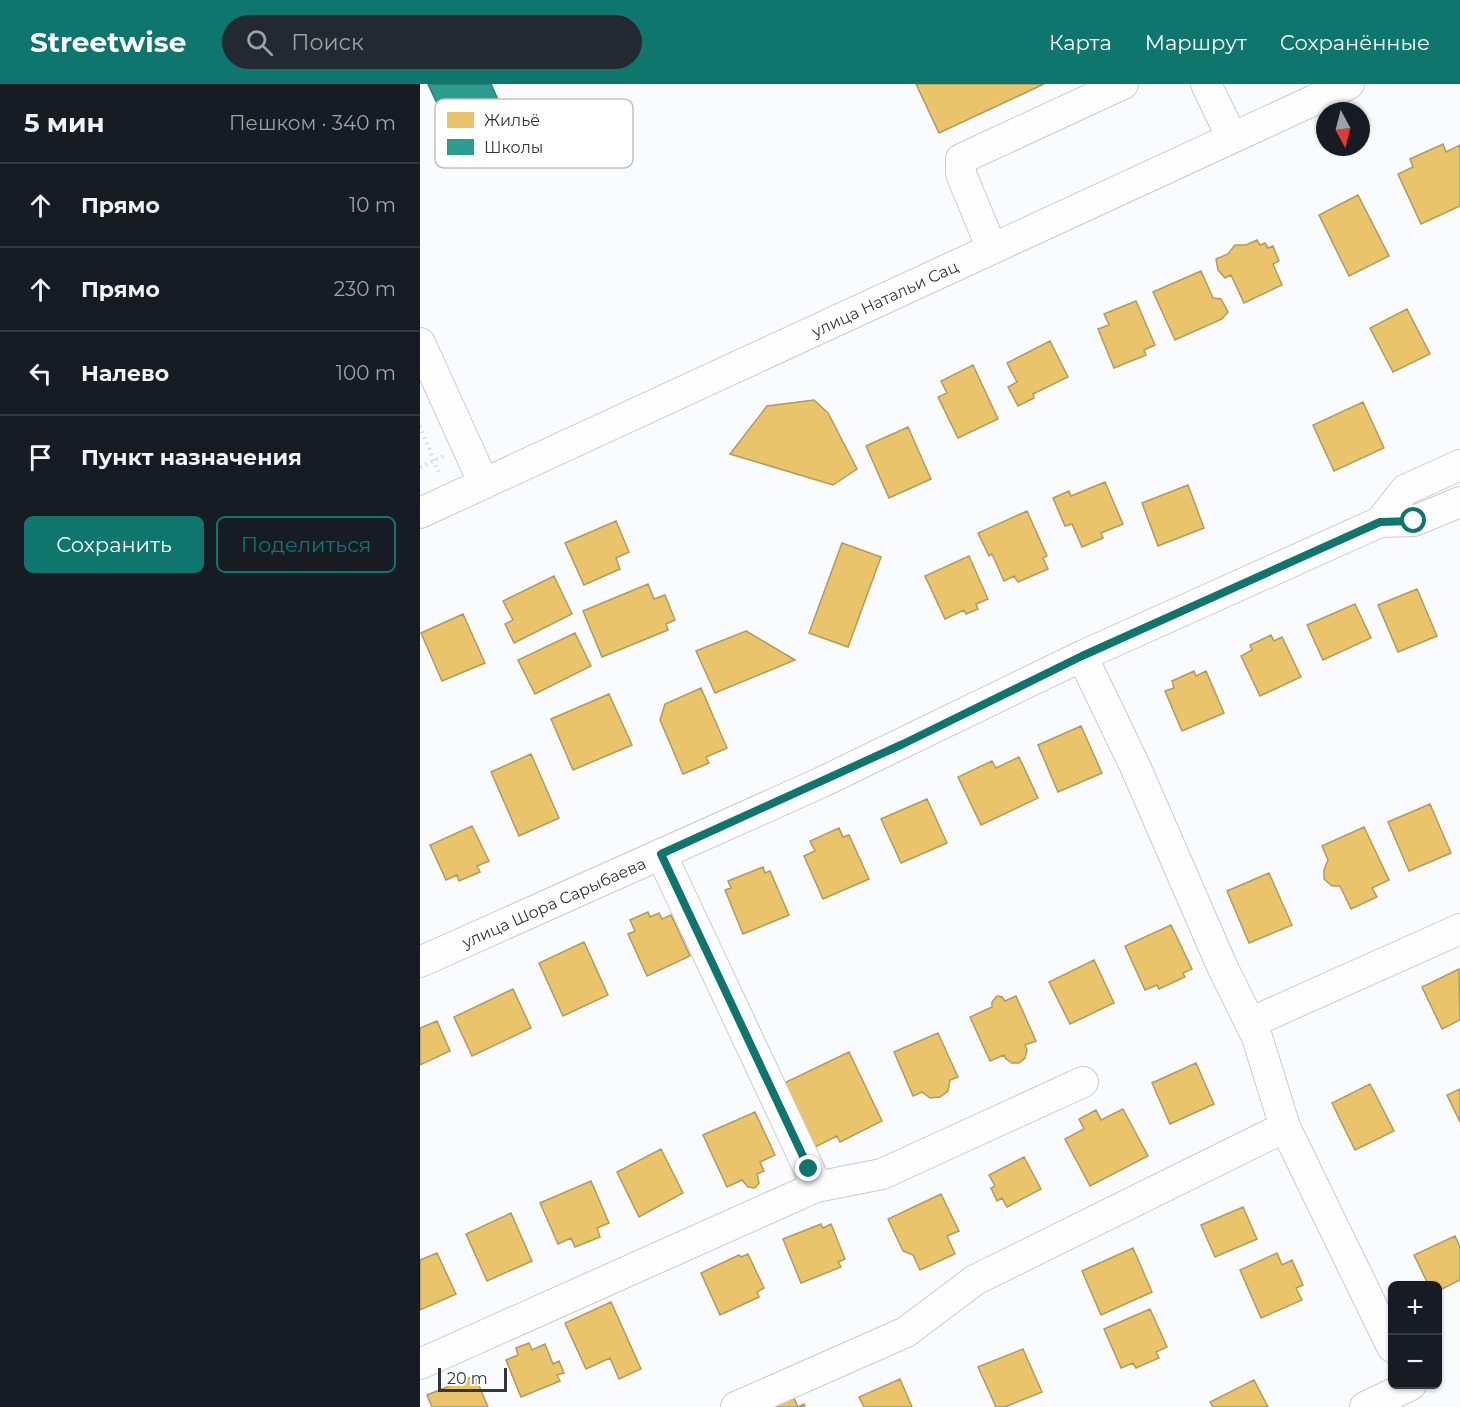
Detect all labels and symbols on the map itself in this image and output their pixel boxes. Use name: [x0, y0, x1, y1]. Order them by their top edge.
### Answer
legend: [435, 99, 633, 168]
north arrow: [1316, 102, 1370, 156]
text: Жильё: [484, 111, 540, 130]
text: Школы: [484, 138, 543, 157]
street label: улица Натальи Сац: [808, 257, 961, 342]
route start: [1400, 507, 1426, 533]
street label: улица Шора Сарыбаева: [458, 854, 649, 953]
route end: [795, 1155, 821, 1181]
scale bar: [438, 1365, 507, 1392]

